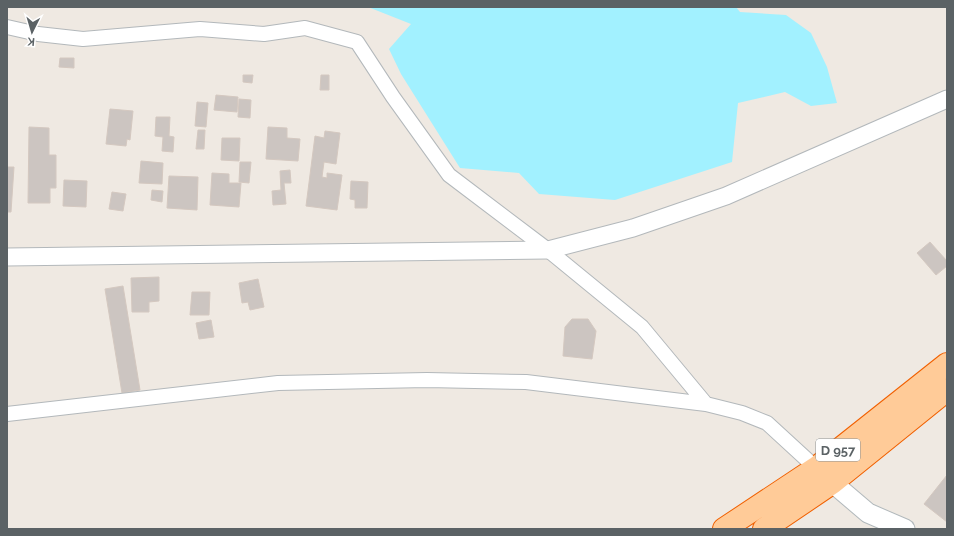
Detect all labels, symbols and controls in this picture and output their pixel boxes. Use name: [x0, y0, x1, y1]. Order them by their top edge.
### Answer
north arrow: [12, 12, 52, 52]
text: K: [26, 35, 35, 48]
road number: D 957: [816, 439, 860, 461]

